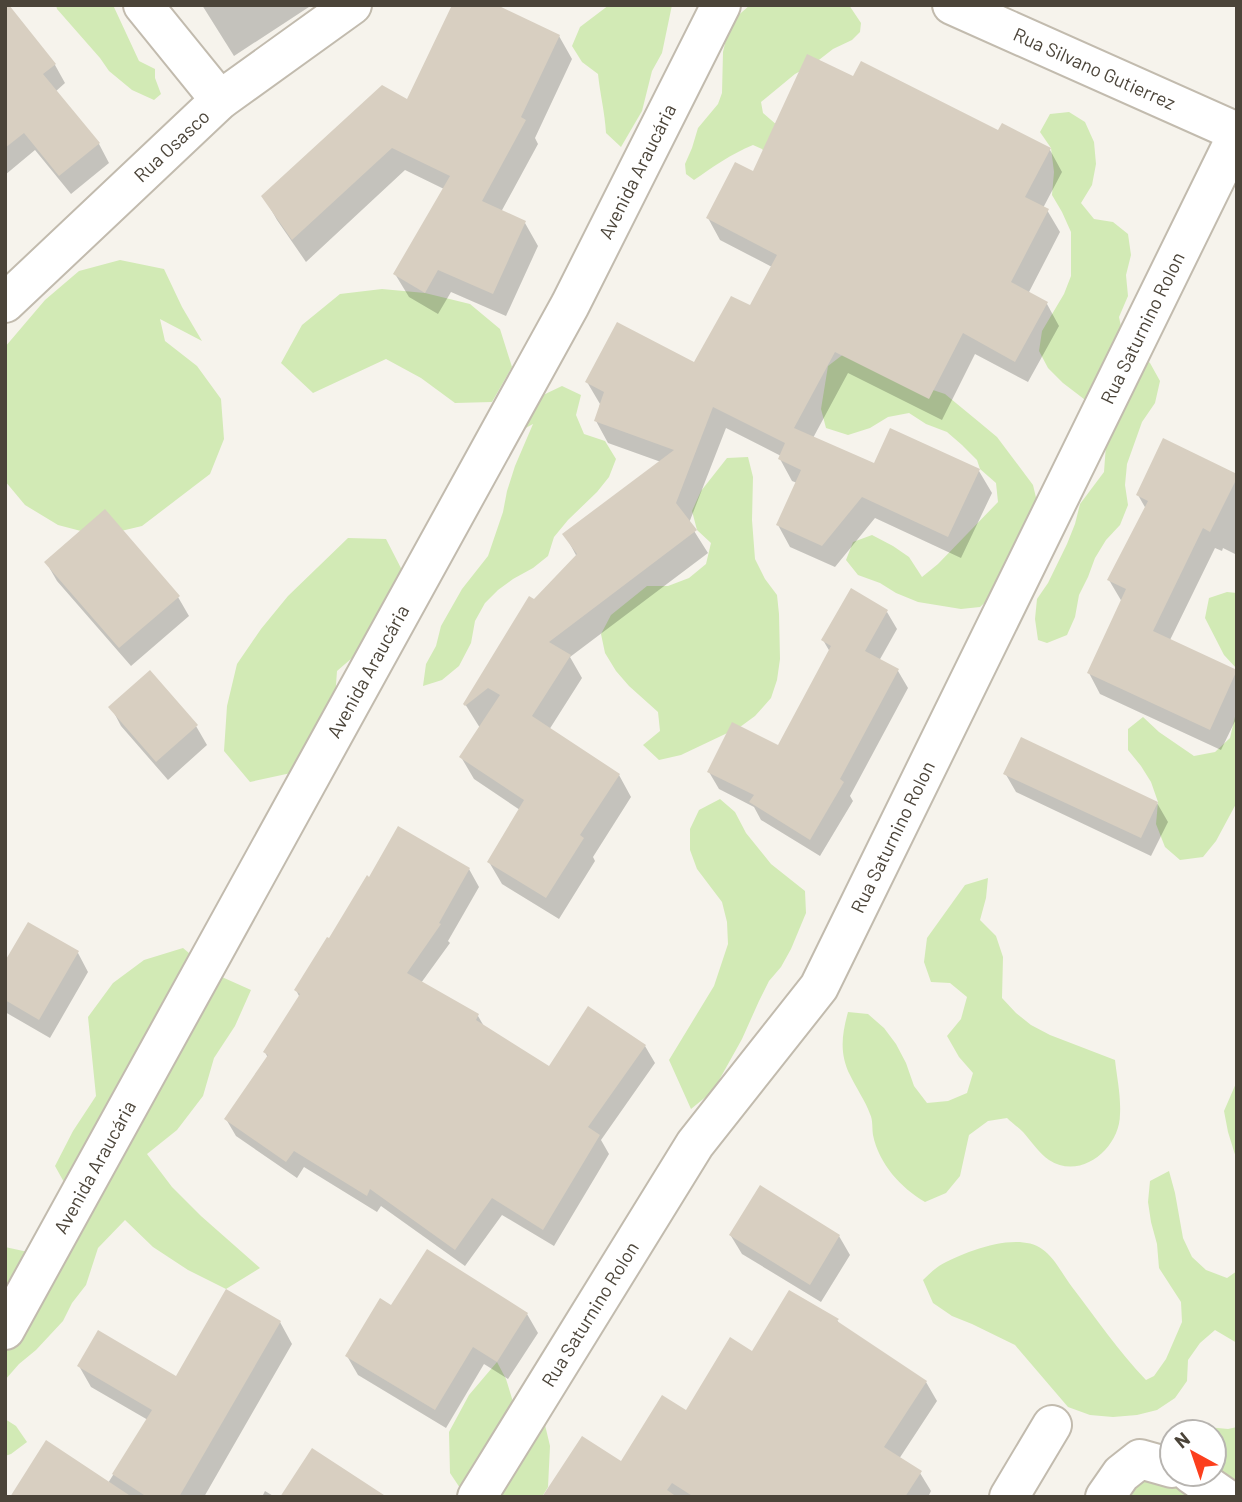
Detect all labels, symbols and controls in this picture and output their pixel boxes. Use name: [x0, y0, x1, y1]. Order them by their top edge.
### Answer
street label: Rua Silvano Gutierrez: [1010, 22, 1179, 114]
street label: Avenida Araucária: [593, 100, 680, 243]
street label: Rua Osasco: [129, 104, 214, 187]
street label: Rua Saturnino Rolon: [1095, 248, 1189, 408]
street label: Avenida Araucária: [322, 601, 413, 742]
street label: Rua Saturnino Rolon: [845, 757, 939, 917]
street label: Avenida Araucária: [48, 1096, 140, 1237]
street label: Rua Saturnino Rolon: [536, 1237, 643, 1391]
north arrow: [1158, 1418, 1228, 1488]
text: N: [1170, 1427, 1194, 1452]

